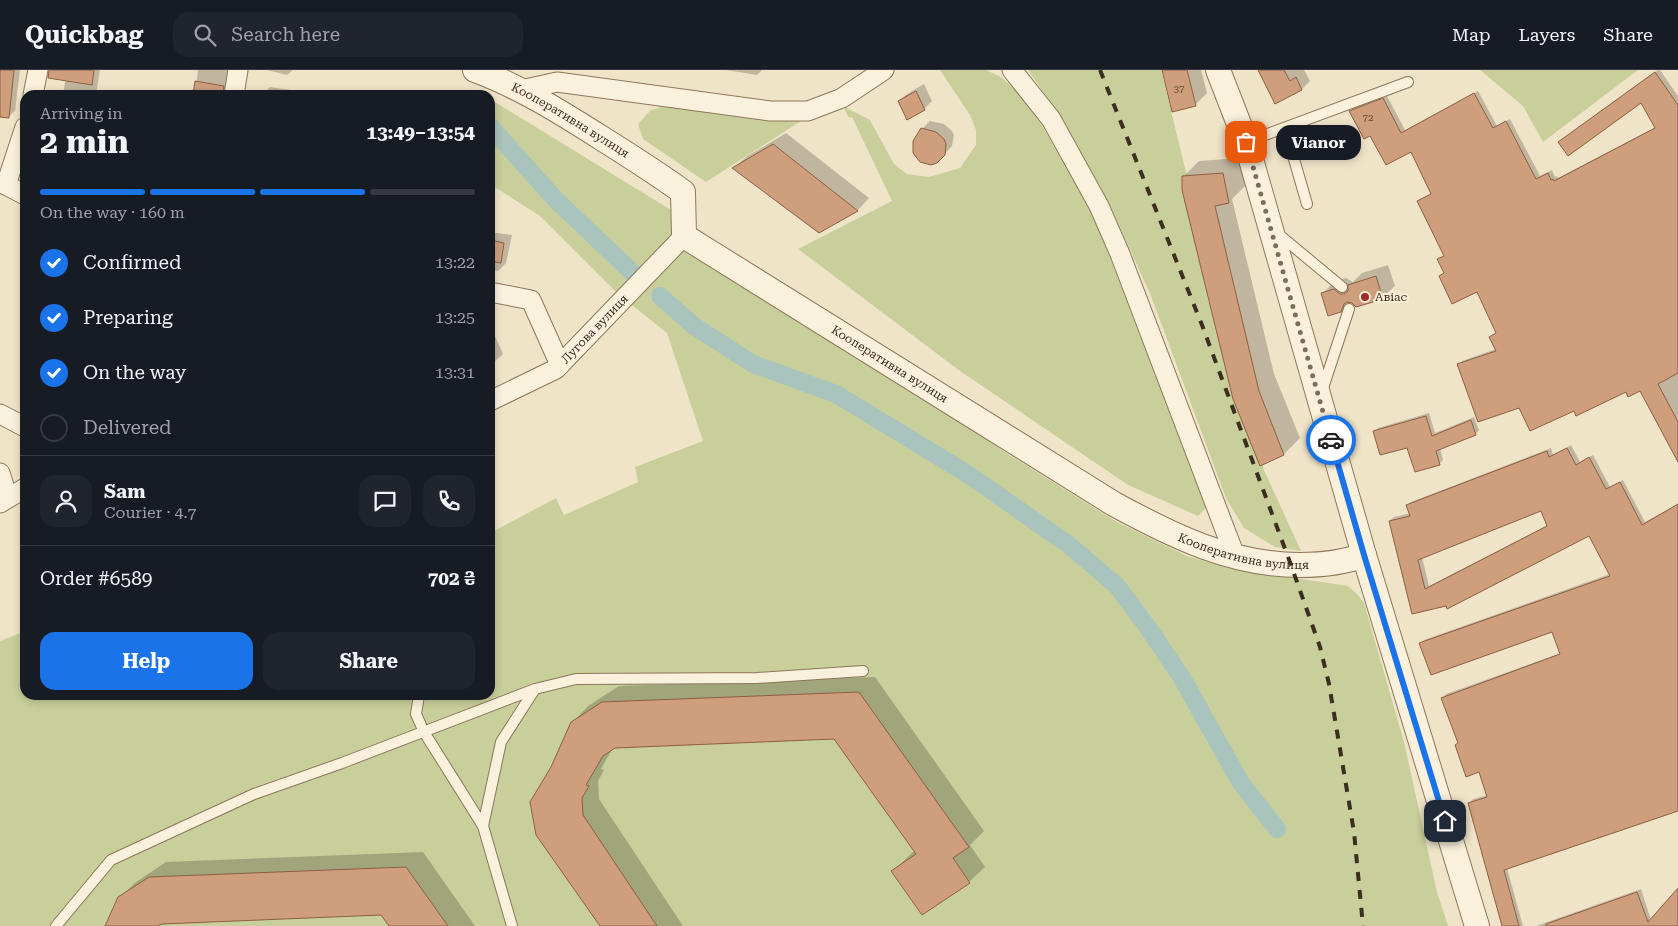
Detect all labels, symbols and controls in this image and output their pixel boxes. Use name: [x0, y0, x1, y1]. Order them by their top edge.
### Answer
search box: [173, 12, 523, 57]
text: Quickbag: [25, 21, 143, 49]
icon: search: [191, 21, 219, 49]
text: Search here: [231, 23, 340, 46]
text: Map: [1452, 24, 1491, 45]
text: Layers: [1519, 24, 1575, 45]
text: Share: [1603, 24, 1653, 45]
street label: Кооперативна вулиця: [509, 80, 632, 161]
house number: 37: [1173, 83, 1185, 94]
text: Arriving in: [40, 104, 123, 123]
house number: 72: [1362, 112, 1374, 123]
text: 13:49–13:54: [366, 121, 475, 144]
pin: [1225, 121, 1267, 163]
text: 2 min: [40, 123, 129, 161]
callout: Vianor: [1276, 124, 1361, 160]
icon: bag: [1232, 128, 1260, 156]
text: Vianor: [1291, 133, 1346, 152]
text: On the way · 160 m: [40, 203, 185, 222]
icon: check: [40, 249, 68, 277]
text: Confirmed: [83, 251, 181, 274]
text: 13:22: [435, 253, 475, 272]
place label: Авіас: [1375, 290, 1408, 304]
street label: Лугова вулиця: [558, 291, 631, 366]
marker: Авіас: [1359, 291, 1371, 303]
icon: check: [40, 304, 68, 332]
text: Preparing: [83, 306, 173, 329]
text: 13:25: [435, 308, 475, 327]
street label: Кооперативна вулиця: [829, 323, 951, 406]
icon: check: [40, 359, 68, 387]
text: On the way: [83, 361, 186, 384]
text: 13:31: [435, 363, 475, 382]
courier: [1306, 415, 1356, 465]
text: Delivered: [83, 416, 171, 439]
icon: car: [1317, 426, 1345, 454]
button: person: [40, 475, 92, 527]
button: chat: [359, 475, 411, 527]
button: phone: [423, 475, 475, 527]
text: Sam: [104, 480, 146, 503]
text: Courier · 4.7: [104, 503, 197, 522]
street label: Кооперативна вулиця: [1176, 530, 1309, 572]
text: Order #6589: [40, 567, 152, 590]
text: 702 ₴: [428, 567, 475, 590]
button: Help: [40, 632, 253, 690]
button: Share: [263, 632, 475, 690]
pin: [1424, 800, 1466, 842]
icon: home: [1431, 807, 1459, 835]

